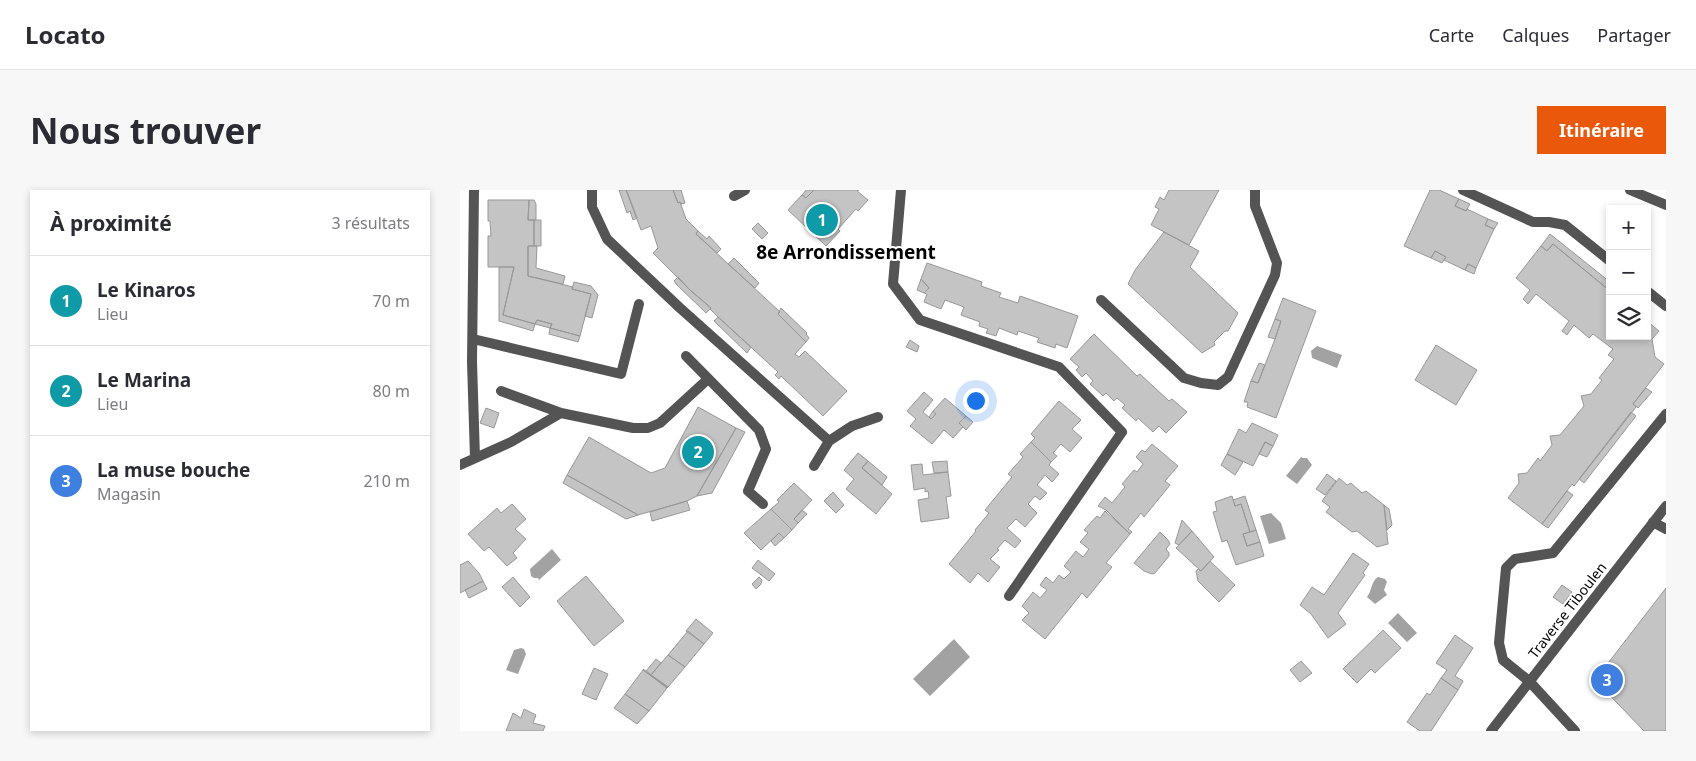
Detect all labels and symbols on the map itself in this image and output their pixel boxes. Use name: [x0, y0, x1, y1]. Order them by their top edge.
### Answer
pin: 1: [806, 201, 838, 239]
district label: 8e Arrondissement: [756, 239, 936, 265]
your location: [963, 388, 989, 414]
pin: 2: [682, 433, 714, 471]
street label: Traverse Tiboulen: [1524, 558, 1610, 662]
pin: 3: [1591, 661, 1623, 699]

